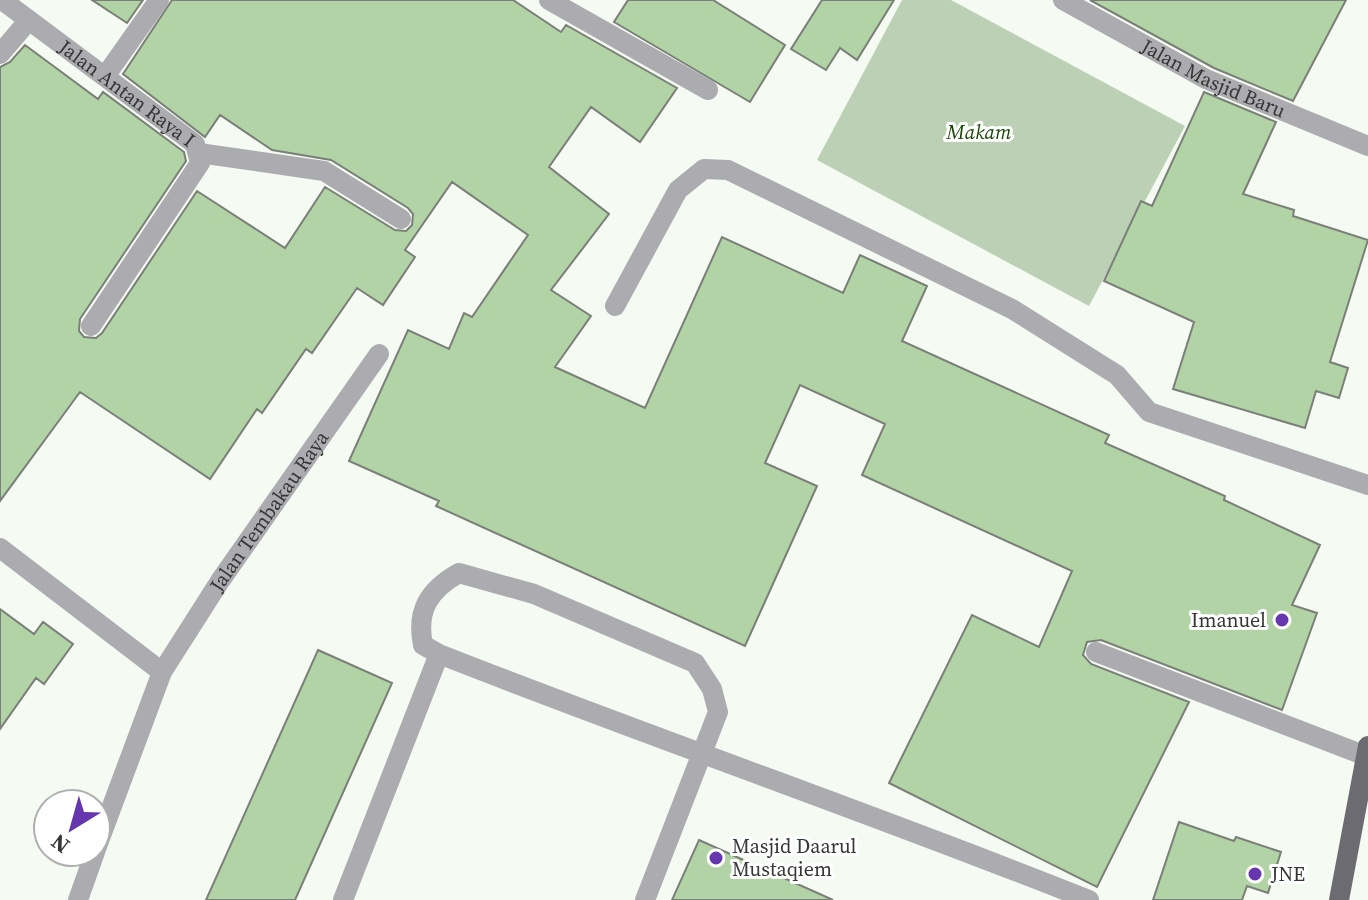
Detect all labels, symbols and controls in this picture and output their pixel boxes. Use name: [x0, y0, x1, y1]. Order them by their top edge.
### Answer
street label: Jalan Masjid Baru: [1136, 32, 1290, 124]
street label: Jalan Antan Raya I: [52, 33, 201, 153]
park label: Makam: [946, 118, 1012, 146]
street label: Jalan Tembakau Raya: [202, 424, 335, 598]
place label: Imanuel: [1191, 606, 1266, 634]
marker: Imanuel: [1273, 611, 1291, 629]
north arrow: [32, 788, 112, 868]
text: N: [45, 827, 75, 861]
place label: Masjid Daarul Mustaqiem: [732, 832, 857, 883]
marker: Masjid Daarul Mustaqiem: [707, 849, 725, 867]
place label: JNE: [1270, 860, 1305, 888]
marker: JNE: [1246, 865, 1264, 883]

